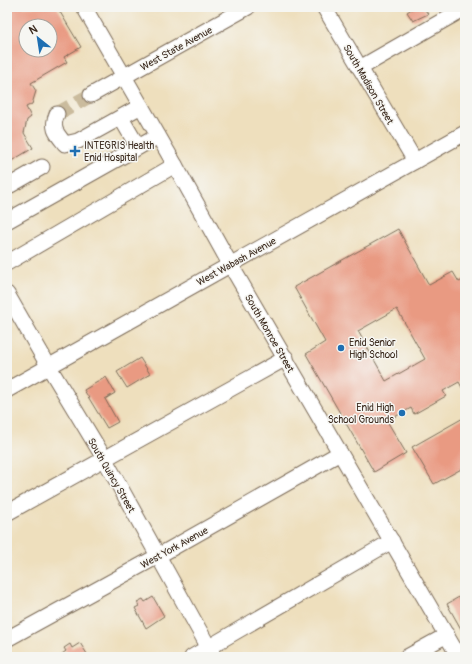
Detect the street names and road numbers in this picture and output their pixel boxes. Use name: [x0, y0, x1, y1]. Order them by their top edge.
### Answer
street label: West State Avenue: [138, 24, 215, 74]
street label: South Madison Street: [340, 42, 396, 127]
street label: West Wabash Avenue: [195, 235, 278, 289]
street label: South Monroe Street: [242, 292, 297, 376]
street label: South Quincy Street: [85, 436, 138, 516]
street label: West York Avenue: [139, 524, 210, 571]

